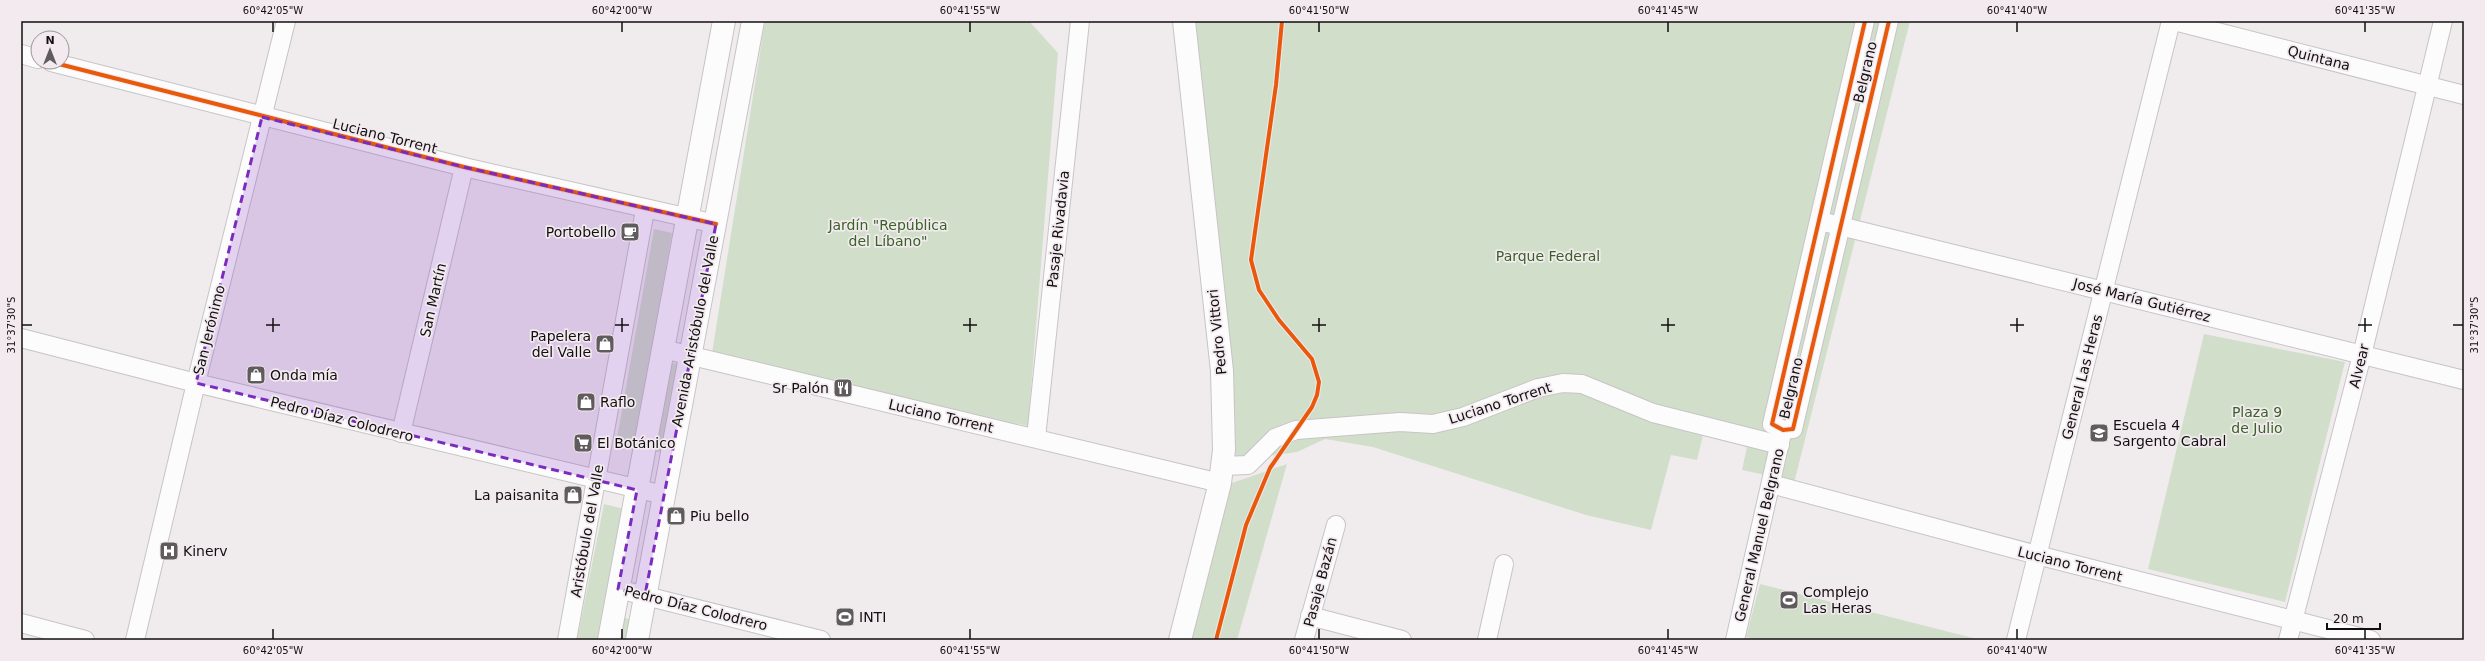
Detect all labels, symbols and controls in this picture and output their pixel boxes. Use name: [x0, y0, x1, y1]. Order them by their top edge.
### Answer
text: 60°42'05"W: [243, 5, 303, 16]
text: 60°42'00"W: [592, 5, 652, 16]
text: 60°41'55"W: [940, 5, 1000, 16]
text: 60°41'50"W: [1289, 5, 1349, 16]
text: 60°41'45"W: [1638, 5, 1698, 16]
text: 60°41'40"W: [1987, 5, 2047, 16]
text: 60°41'35"W: [2335, 5, 2395, 16]
north arrow: [30, 30, 70, 70]
text: N: [45, 34, 55, 47]
street label: Belgrano: [1850, 40, 1880, 104]
street label: Quintana: [2286, 42, 2352, 74]
street label: Luciano Torrent: [331, 115, 439, 157]
street label: Pasaje Rivadavia: [1044, 170, 1072, 288]
park label: Jardín "República del Líbano": [827, 217, 948, 249]
cafe icon: Portobello: [619, 221, 641, 243]
place label: Portobello: [546, 224, 616, 240]
street label: Avenida Aristóbulo del Valle: [669, 234, 721, 428]
park label: Parque Federal: [1496, 248, 1600, 264]
street label: San Martín: [417, 261, 449, 339]
street label: José María Gutiérrez: [2071, 275, 2212, 325]
street label: San Jerónimo: [190, 283, 228, 377]
street label: Pedro Vittori: [1205, 288, 1229, 376]
text: 31°37'30"S: [6, 297, 17, 353]
text: 31°37'30"S: [2469, 297, 2480, 353]
street label: General Las Heras: [2059, 313, 2105, 441]
place label: Papelera del Valle: [530, 328, 591, 360]
shop icon: Papelera del Valle: [594, 333, 616, 355]
street label: Alvear: [2346, 342, 2372, 390]
street label: Belgrano: [1776, 356, 1806, 420]
shop icon: Onda mía: [245, 364, 267, 386]
place label: Onda mía: [270, 367, 338, 383]
restaurant icon: Sr Palón: [832, 377, 854, 399]
street label: Luciano Torrent: [1447, 379, 1554, 427]
place label: Sr Palón: [772, 380, 829, 396]
shop icon: Raflo: [575, 391, 597, 413]
street label: Pedro Díaz Colodrero: [269, 393, 415, 445]
place label: Raflo: [600, 394, 635, 410]
street label: Luciano Torrent: [887, 396, 995, 436]
park label: Plaza 9 de Julio: [2231, 404, 2283, 436]
place label: Escuela 4 Sargento Cabral: [2113, 417, 2226, 449]
school or university icon: Escuela 4 Sargento Cabral: [2088, 422, 2110, 444]
supermarket icon: El Botánico: [572, 432, 594, 454]
place label: El Botánico: [597, 435, 675, 451]
street label: General Manuel Belgrano: [1731, 447, 1787, 623]
street label: Aristóbulo del Valle: [567, 463, 607, 599]
shop icon: La paisanita: [562, 484, 584, 506]
place label: La paisanita: [474, 487, 559, 503]
shop icon: Piu bello: [665, 505, 687, 527]
place label: Piu bello: [690, 508, 749, 524]
street label: Pasaje Bazán: [1300, 535, 1340, 629]
hospital icon: Kinerv: [158, 540, 180, 562]
place label: Kinerv: [183, 543, 228, 559]
street label: Luciano Torrent: [2016, 543, 2124, 585]
street label: Pedro Díaz Colodrero: [623, 582, 769, 634]
place label: Complejo Las Heras: [1803, 584, 1872, 616]
sports icon: Complejo Las Heras: [1778, 589, 1800, 611]
scale bar: [2327, 605, 2380, 631]
sports icon: INTI: [834, 606, 856, 628]
place label: INTI: [859, 609, 886, 625]
text: 20 m: [2333, 612, 2364, 626]
text: 60°42'05"W: [243, 645, 303, 656]
text: 60°42'00"W: [592, 645, 652, 656]
text: 60°41'55"W: [940, 645, 1000, 656]
text: 60°41'50"W: [1289, 645, 1349, 656]
text: 60°41'45"W: [1638, 645, 1698, 656]
text: 60°41'40"W: [1987, 645, 2047, 656]
text: 60°41'35"W: [2335, 645, 2395, 656]

